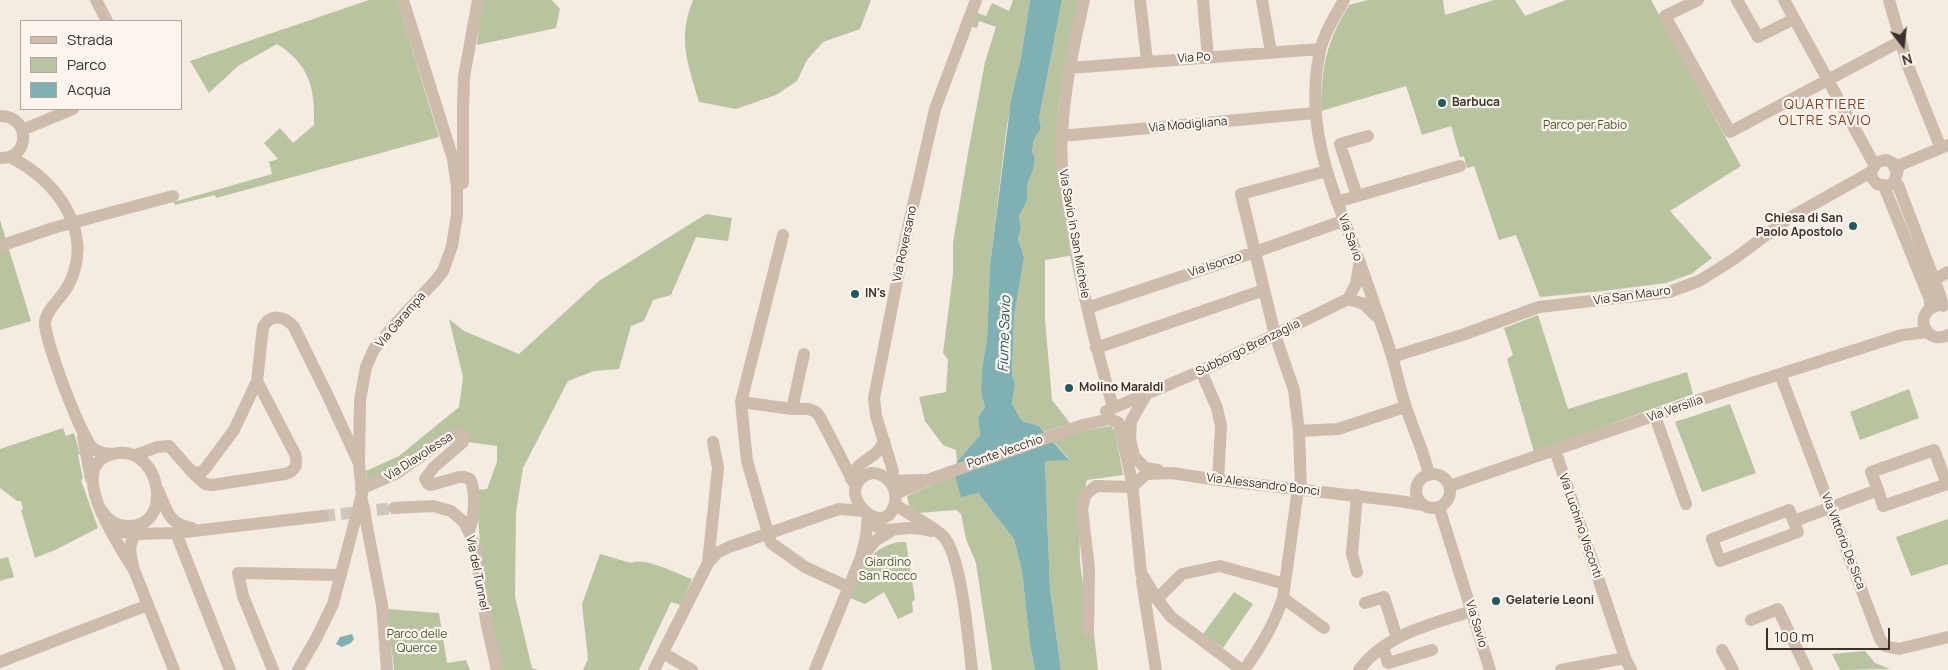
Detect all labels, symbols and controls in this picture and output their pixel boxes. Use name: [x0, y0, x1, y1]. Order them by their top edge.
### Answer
legend: [20, 20, 182, 110]
north arrow: [1878, 20, 1928, 70]
text: Strada: [67, 29, 113, 50]
text: N: [1900, 49, 1915, 70]
street label: Via Po: [1177, 50, 1211, 66]
text: Parco: [67, 54, 106, 75]
text: Acqua: [67, 79, 111, 100]
place label: Barbuca: [1452, 96, 1500, 110]
marker: Barbuca: [1436, 97, 1448, 109]
district label: QUARTIERE OLTRE SAVIO: [1777, 97, 1873, 130]
street label: Via Modigliana: [1148, 114, 1228, 136]
park label: Parco per Fabio: [1543, 119, 1627, 133]
street label: Via Savio in San Michele: [1056, 168, 1092, 300]
street label: Via Roversano: [890, 205, 920, 283]
place label: Chiesa di San Paolo Apostolo: [1756, 212, 1843, 240]
street label: Via Savio: [1335, 213, 1365, 263]
marker: Chiesa di San Paolo Apostolo: [1847, 220, 1859, 232]
street label: Via Isonzo: [1187, 250, 1243, 280]
street label: Via San Mauro: [1593, 283, 1671, 309]
place label: IN's: [865, 287, 886, 301]
marker: IN's: [849, 288, 861, 300]
street label: Via Garampa: [373, 289, 429, 351]
water label: Fiume Savio: [995, 296, 1015, 372]
street label: Subborgo Brenzaglia: [1194, 317, 1302, 379]
place label: Molino Maraldi: [1079, 381, 1163, 395]
marker: Molino Maraldi: [1063, 382, 1075, 394]
street label: Via Versilia: [1645, 393, 1705, 425]
street label: Via Diavolessa: [382, 430, 456, 484]
street label: Ponte Vecchio: [965, 432, 1045, 472]
street label: Via Alessandro Bonci: [1205, 471, 1321, 499]
street label: Via Luchino Visconti: [1555, 472, 1605, 580]
street label: Via Vittorio De Sica: [1818, 491, 1868, 591]
street label: Via del Tunnel: [463, 534, 491, 612]
park label: Giardino San Rocco: [859, 556, 917, 584]
place label: Gelaterie Leoni: [1506, 594, 1594, 608]
marker: Gelaterie Leoni: [1490, 595, 1502, 607]
street label: Via Savio: [1462, 599, 1490, 649]
scale bar: [1768, 618, 1892, 650]
text: 100 m: [1774, 626, 1814, 647]
park label: Parco delle Querce: [387, 628, 447, 656]

